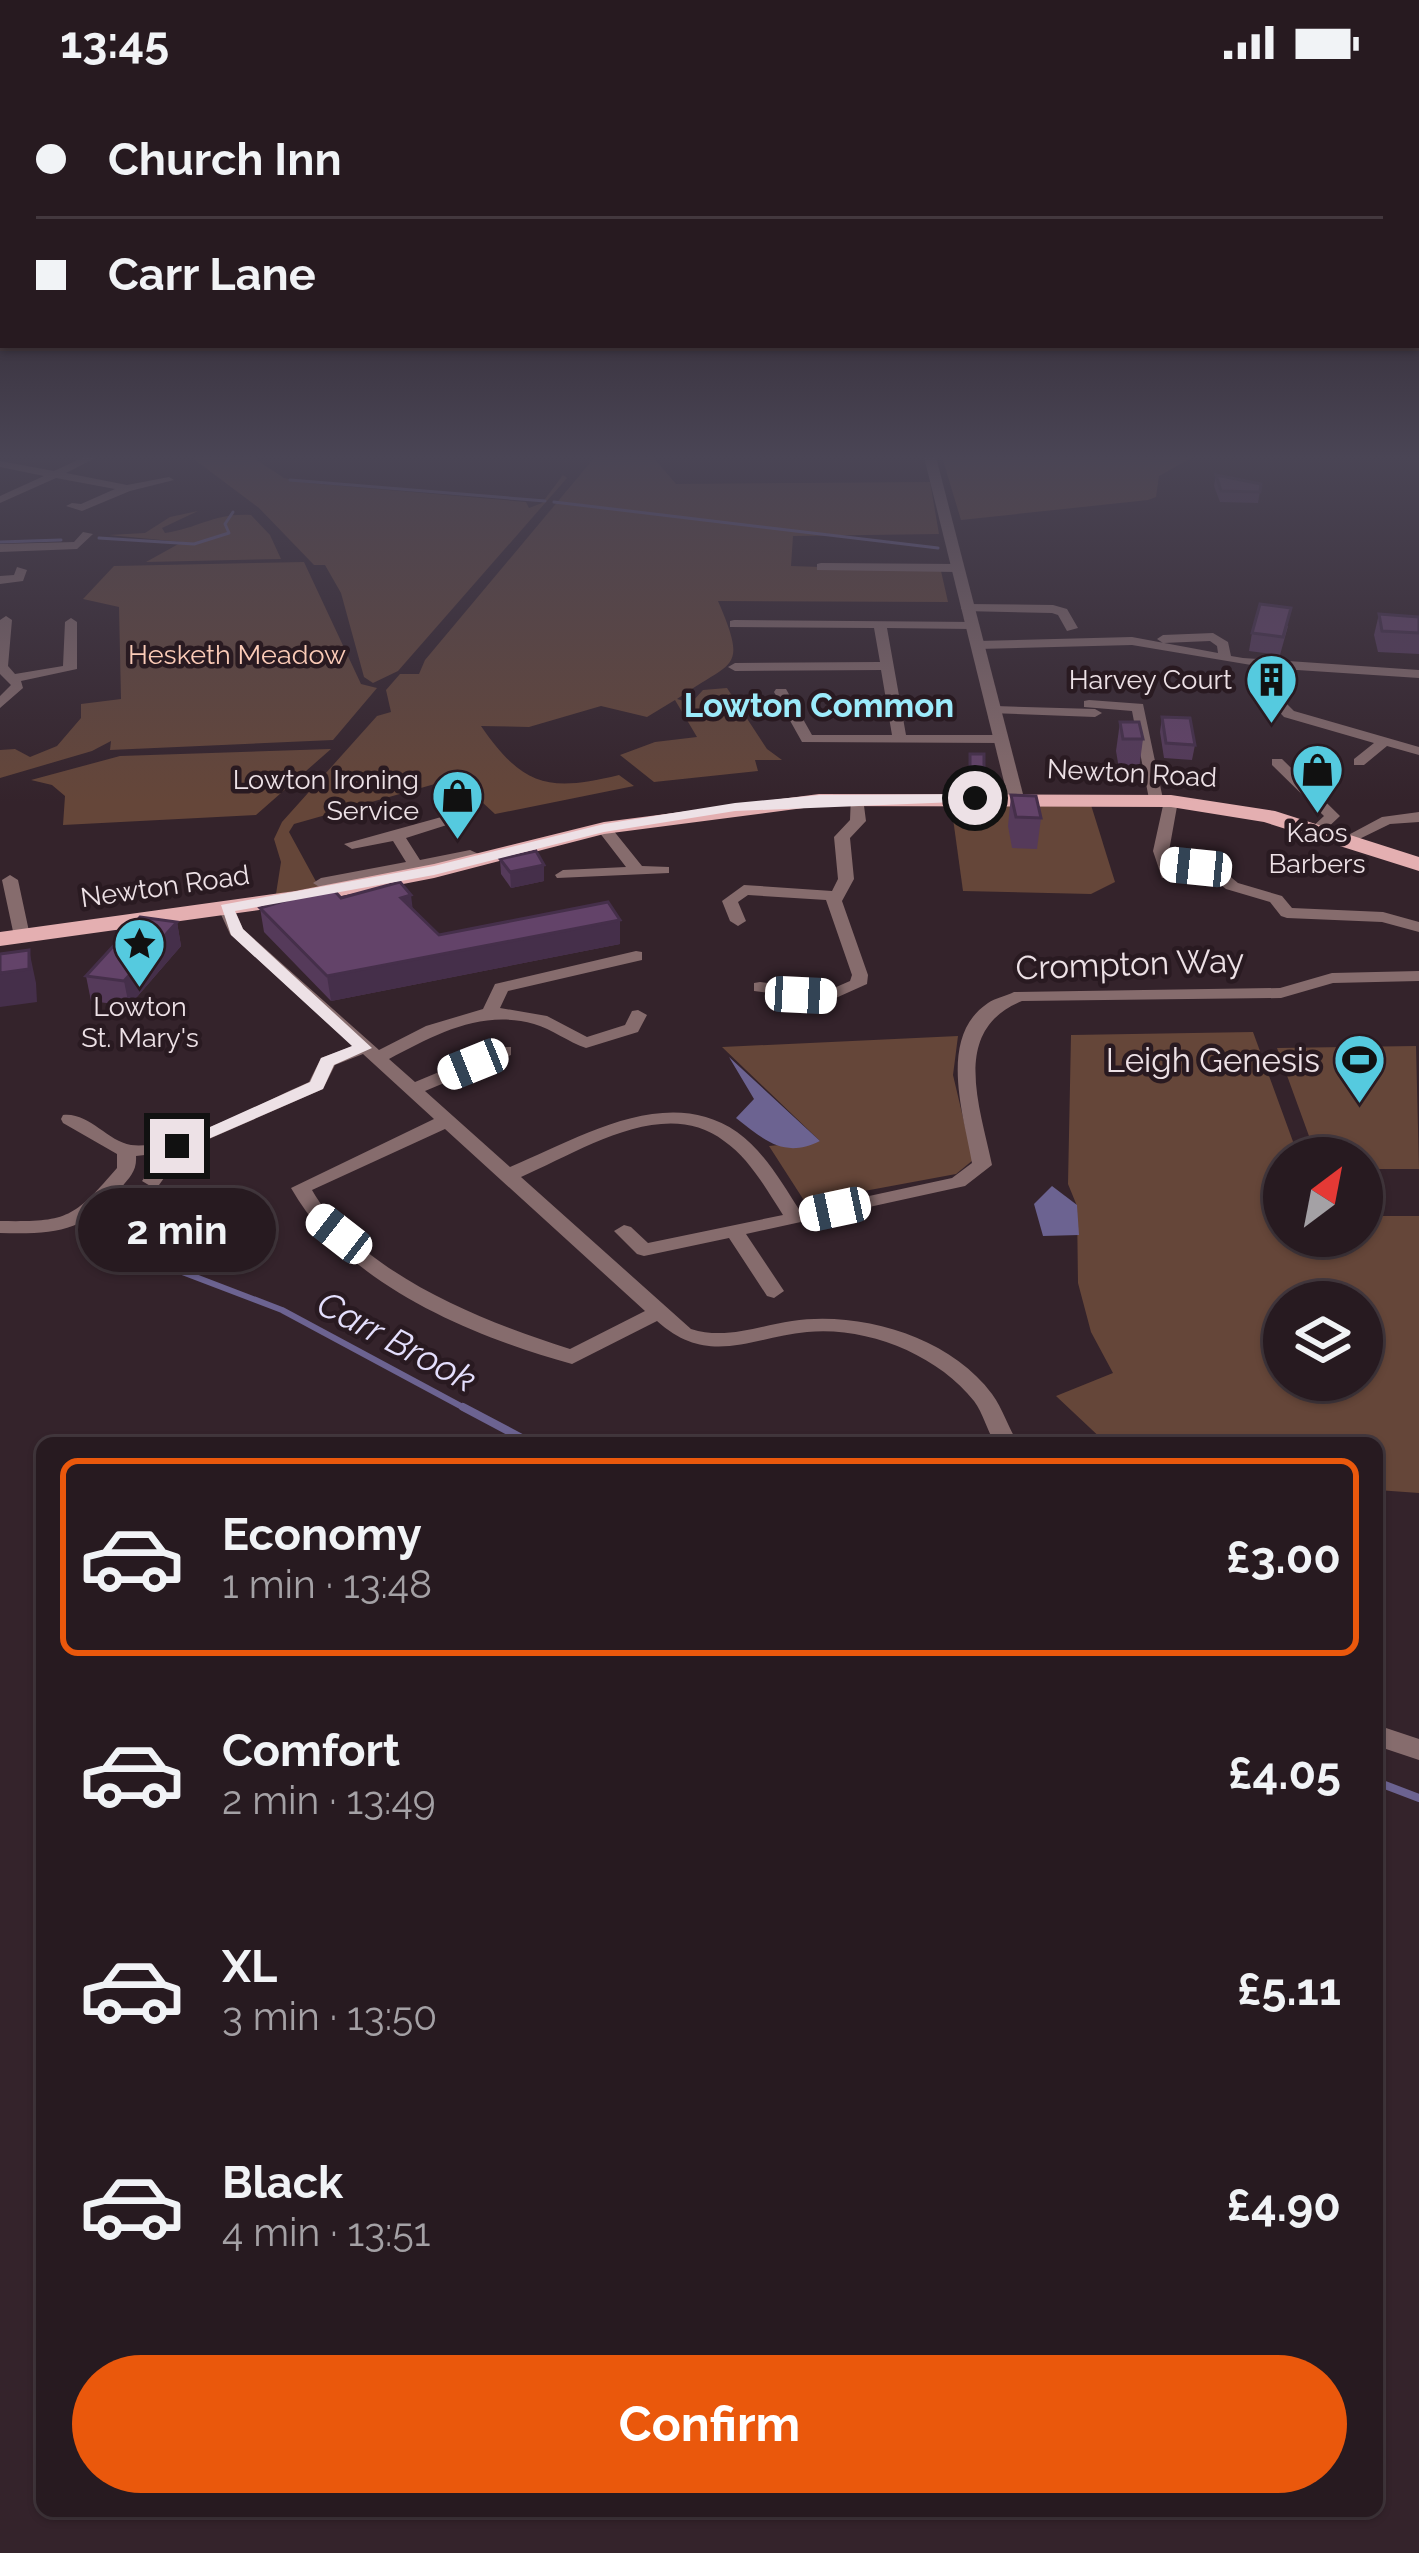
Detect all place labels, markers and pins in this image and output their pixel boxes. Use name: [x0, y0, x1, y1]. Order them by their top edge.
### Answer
building icon: Harvey Court: [1243, 651, 1299, 725]
place label: Harvey Court: [1069, 664, 1232, 695]
shop icon: Kaos Barbers: [1289, 741, 1345, 815]
place label: Lowton Ironing Service: [233, 764, 419, 826]
shop icon: Lowton Ironing Service: [430, 767, 486, 841]
place label: Kaos Barbers: [1268, 817, 1366, 879]
place icon: Lowton St. Mary's: [112, 915, 168, 989]
place label: Lowton St. Mary's: [81, 991, 199, 1053]
sports icon: Leigh Genesis: [1331, 1032, 1387, 1106]
place label: Leigh Genesis: [1106, 1041, 1320, 1080]

